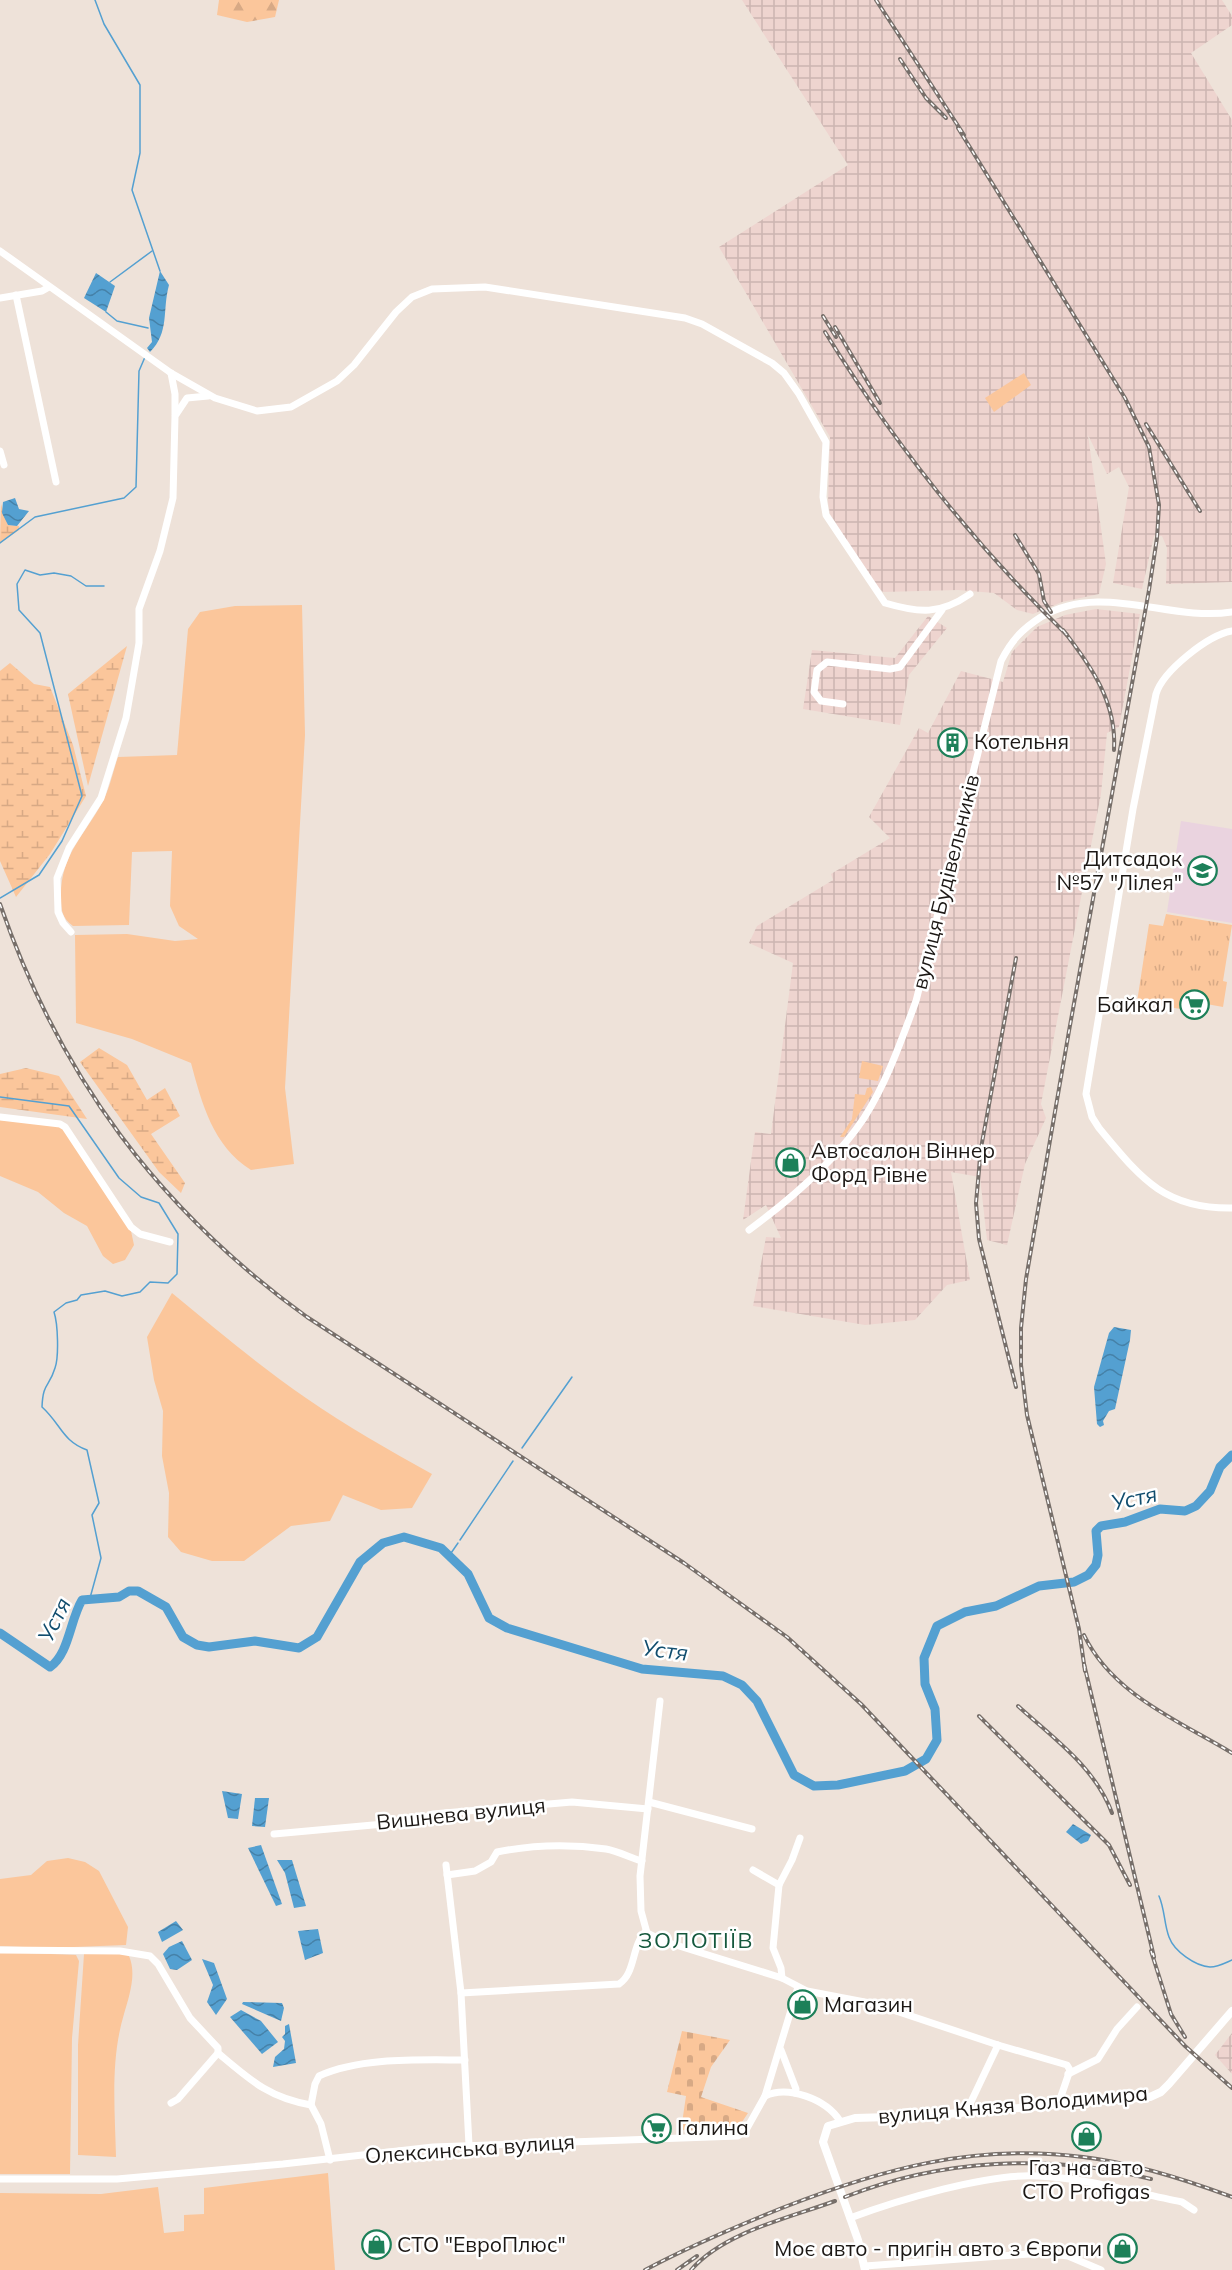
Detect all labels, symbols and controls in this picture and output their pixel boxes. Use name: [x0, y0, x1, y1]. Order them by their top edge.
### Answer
building icon: Котельня: [937, 726, 969, 758]
place label: Котельня: [974, 728, 1069, 754]
street label: вулиця Будівельників: [906, 771, 984, 992]
place label: Дитсадок №57 "Лілея": [1056, 845, 1183, 895]
school or university icon: Дитсадок №57 "Лілея": [1187, 855, 1219, 887]
supermarket icon: Байкал: [1178, 989, 1210, 1021]
place label: Байкал: [1097, 991, 1173, 1017]
place label: Автосалон Віннер Форд Рівне: [811, 1137, 995, 1187]
shop icon: Автосалон Віннер Форд Рівне: [774, 1147, 806, 1179]
water label: Устя: [1108, 1479, 1160, 1517]
water label: Устя: [31, 1593, 77, 1647]
water label: Устя: [640, 1633, 690, 1667]
street label: Вишнева вулиця: [375, 1791, 547, 1835]
district label: ЗОЛОТІЇВ: [638, 1926, 754, 1954]
shop icon: Магазин: [787, 1989, 819, 2021]
place label: Магазин: [824, 1991, 913, 2017]
street label: вулиця Князя Володимира: [877, 2079, 1149, 2129]
supermarket icon: Галина: [640, 2112, 672, 2144]
place label: Галина: [677, 2114, 749, 2140]
shop icon: Газ на авто СТО Profigas: [1070, 2121, 1102, 2153]
street label: Олексинська вулиця: [364, 2128, 576, 2168]
place label: Газ на авто СТО Profigas: [1022, 2154, 1150, 2204]
shop icon: СТО "ЕвроПлюс": [360, 2229, 392, 2261]
place label: СТО "ЕвроПлюс": [397, 2231, 566, 2257]
shop icon: Моє авто - пригін авто з Європи: [1107, 2233, 1139, 2265]
place label: Моє авто - пригін авто з Європи: [774, 2235, 1102, 2261]

